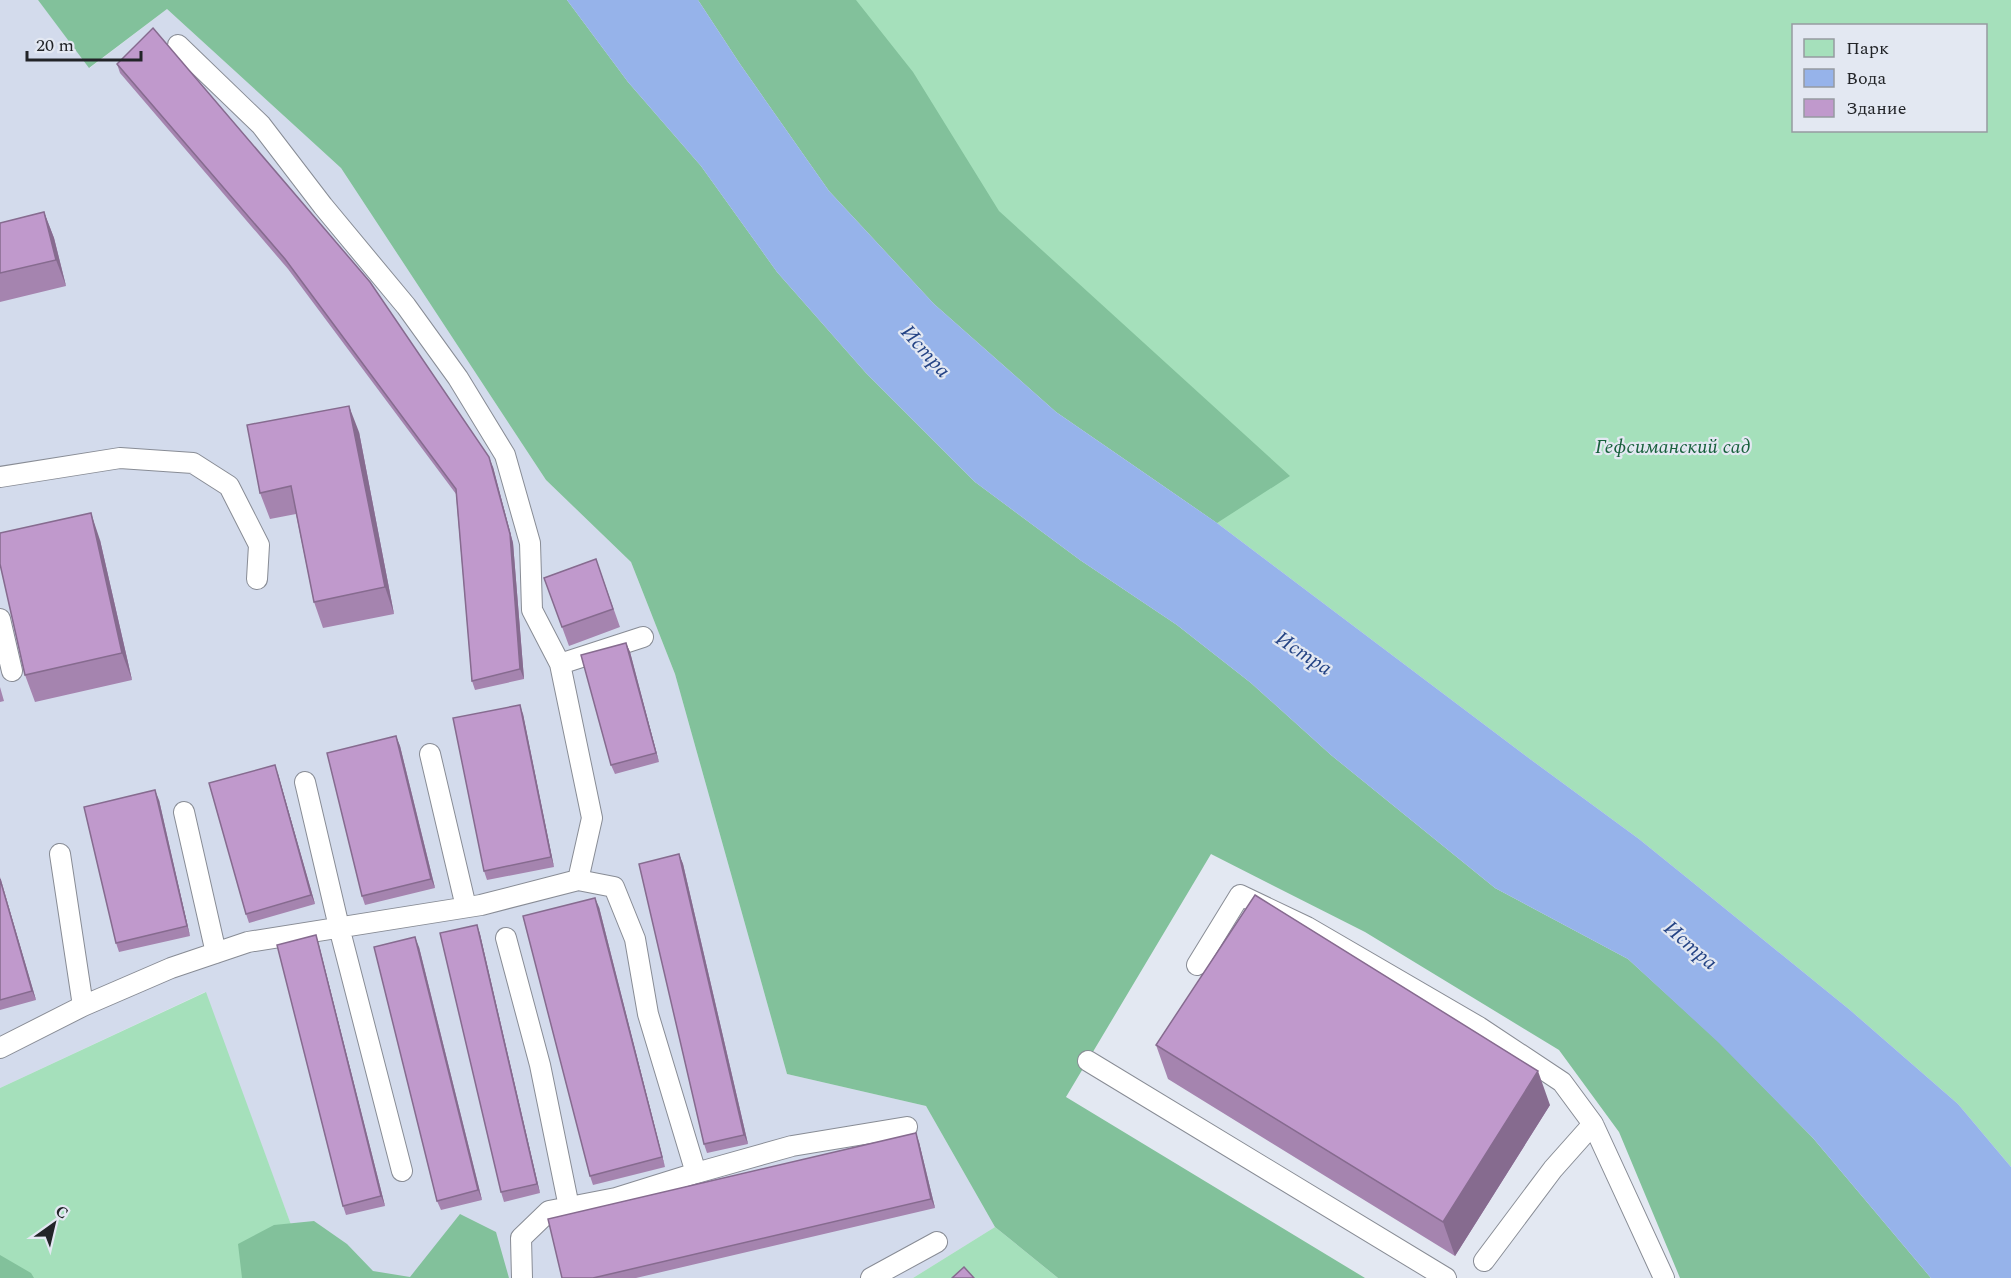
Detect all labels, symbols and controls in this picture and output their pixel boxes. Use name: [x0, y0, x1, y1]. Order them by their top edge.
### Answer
scale bar: [27, 24, 141, 62]
legend: [1792, 24, 1987, 132]
text: 20 m: [36, 32, 74, 59]
text: Парк: [1846, 35, 1889, 62]
text: Вода: [1846, 65, 1886, 92]
text: Здание: [1846, 95, 1906, 122]
water label: Истра: [892, 318, 958, 386]
park label: Гефсиманский сад: [1595, 432, 1751, 462]
water label: Истра: [1269, 623, 1339, 684]
water label: Истра: [1656, 913, 1725, 979]
north arrow: [24, 1194, 84, 1254]
text: С: [50, 1199, 73, 1226]

